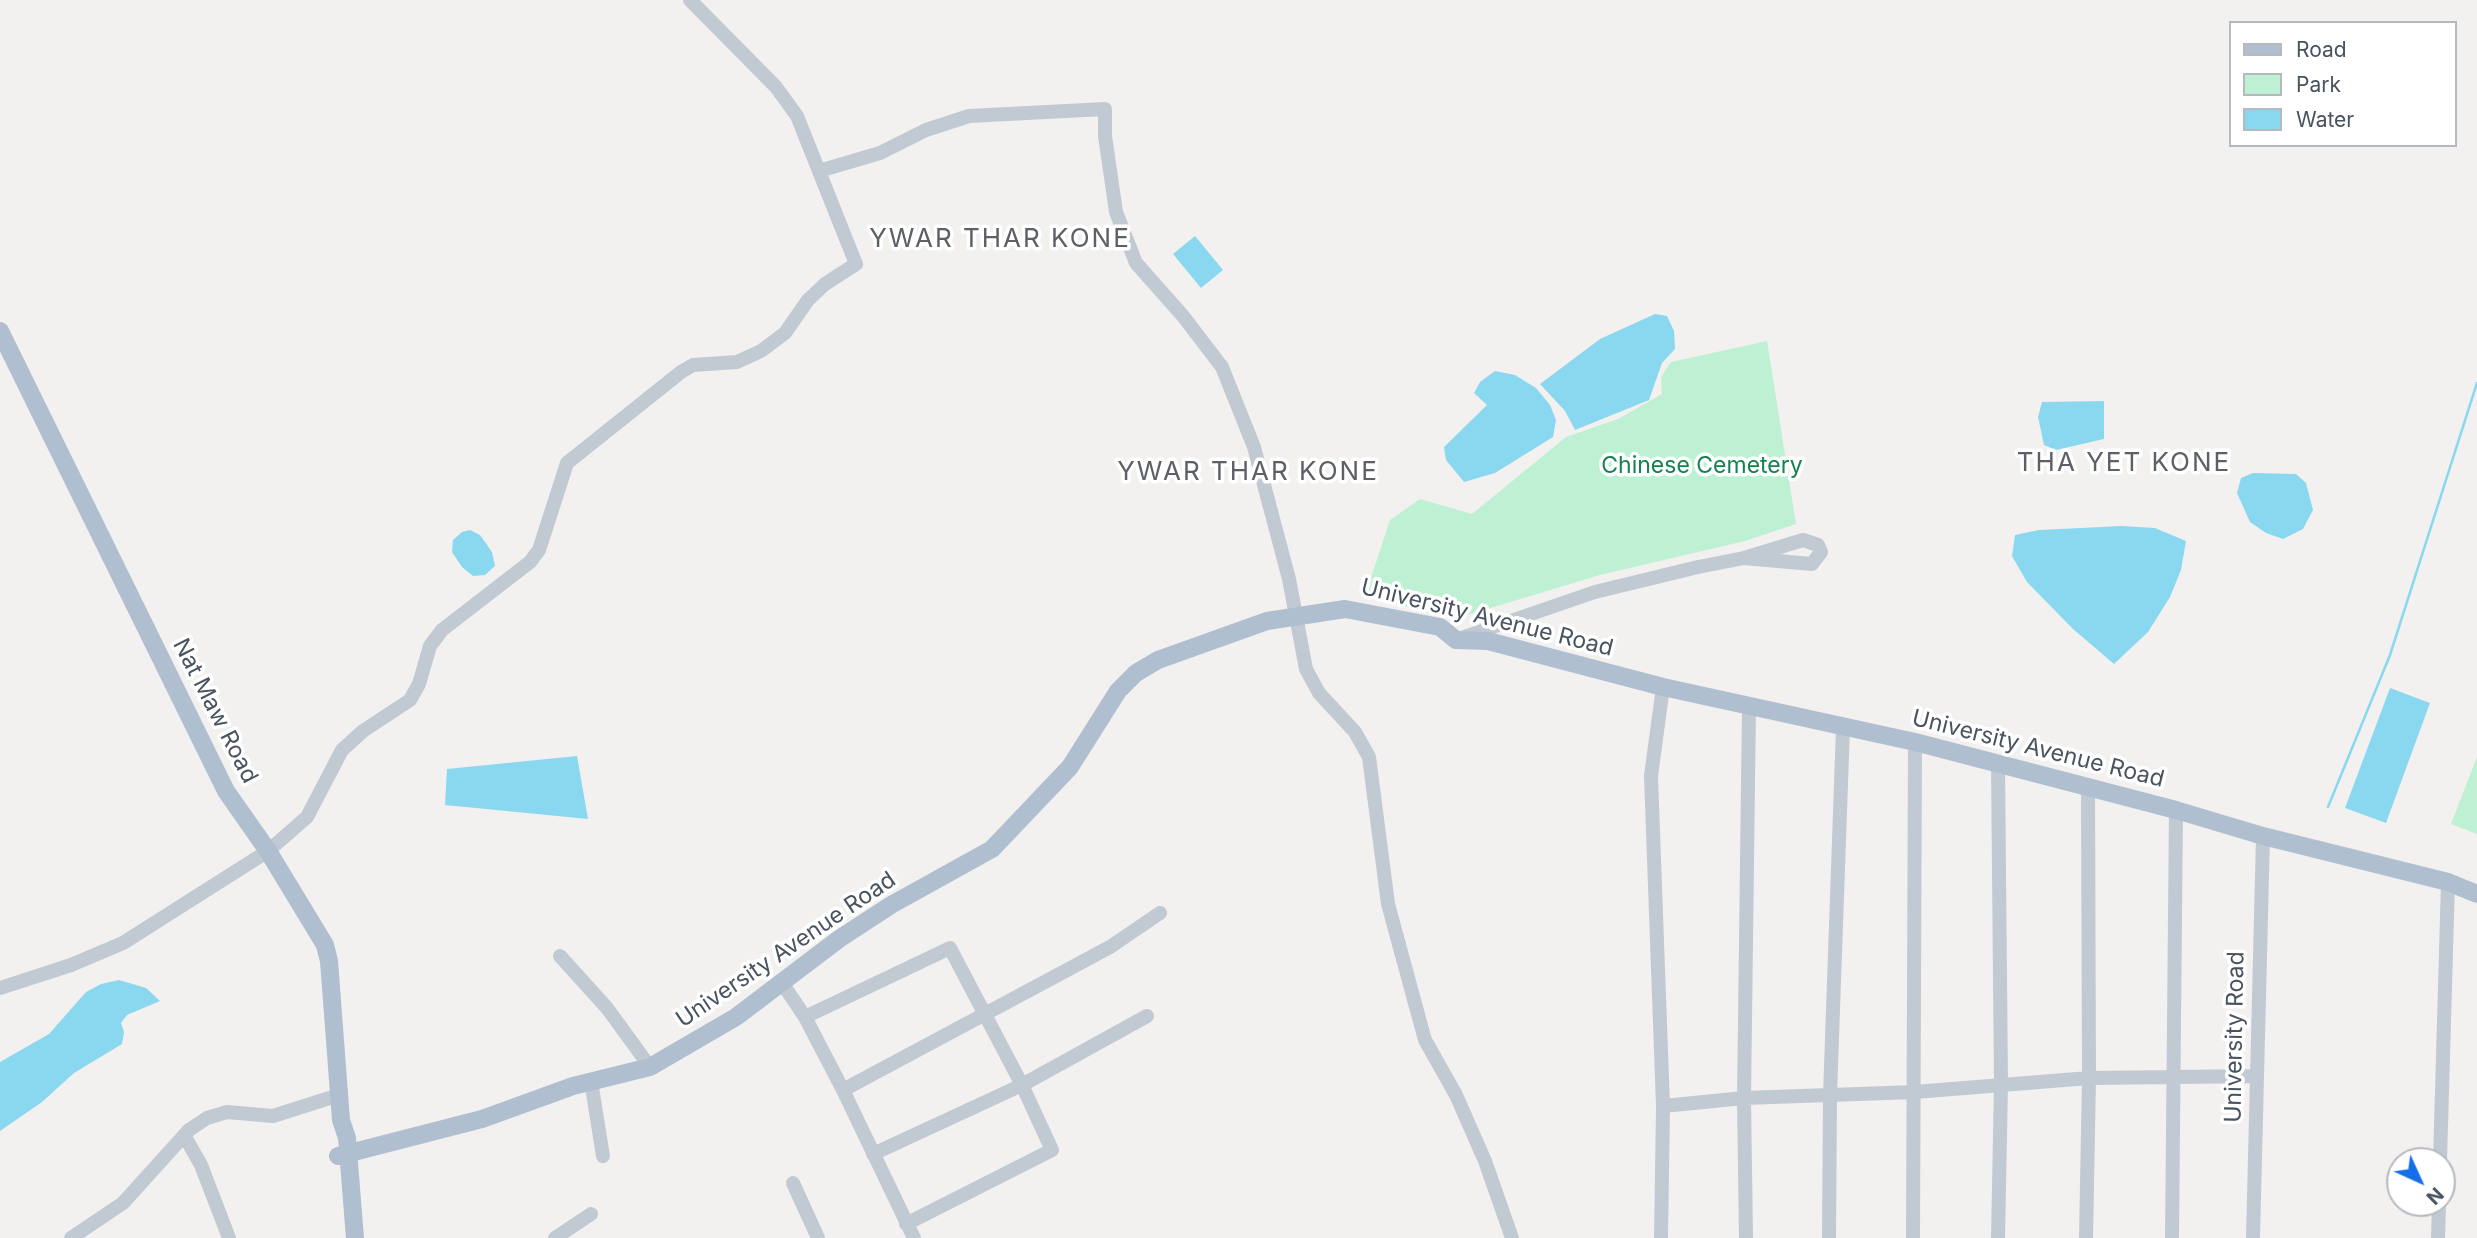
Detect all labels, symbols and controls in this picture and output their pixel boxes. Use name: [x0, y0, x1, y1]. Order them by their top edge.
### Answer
legend: [2228, 21, 2456, 147]
text: Road: [2296, 37, 2347, 62]
text: Park: [2296, 72, 2341, 97]
text: Water: [2296, 107, 2354, 132]
district label: YWAR THAR KONE: [871, 223, 1129, 255]
district label: THA YET KONE: [2018, 447, 2230, 479]
park label: Chinese Cemetery: [1601, 452, 1803, 480]
district label: YWAR THAR KONE: [1119, 456, 1377, 488]
street label: University Avenue Road: [1358, 573, 1616, 663]
street label: Nat Maw Road: [167, 634, 263, 788]
street label: University Avenue Road: [1909, 704, 2167, 794]
street label: University Avenue Road: [671, 866, 901, 1034]
street label: University Road: [2220, 951, 2250, 1123]
north arrow: [2386, 1147, 2456, 1217]
text: N: [2422, 1183, 2448, 1209]

